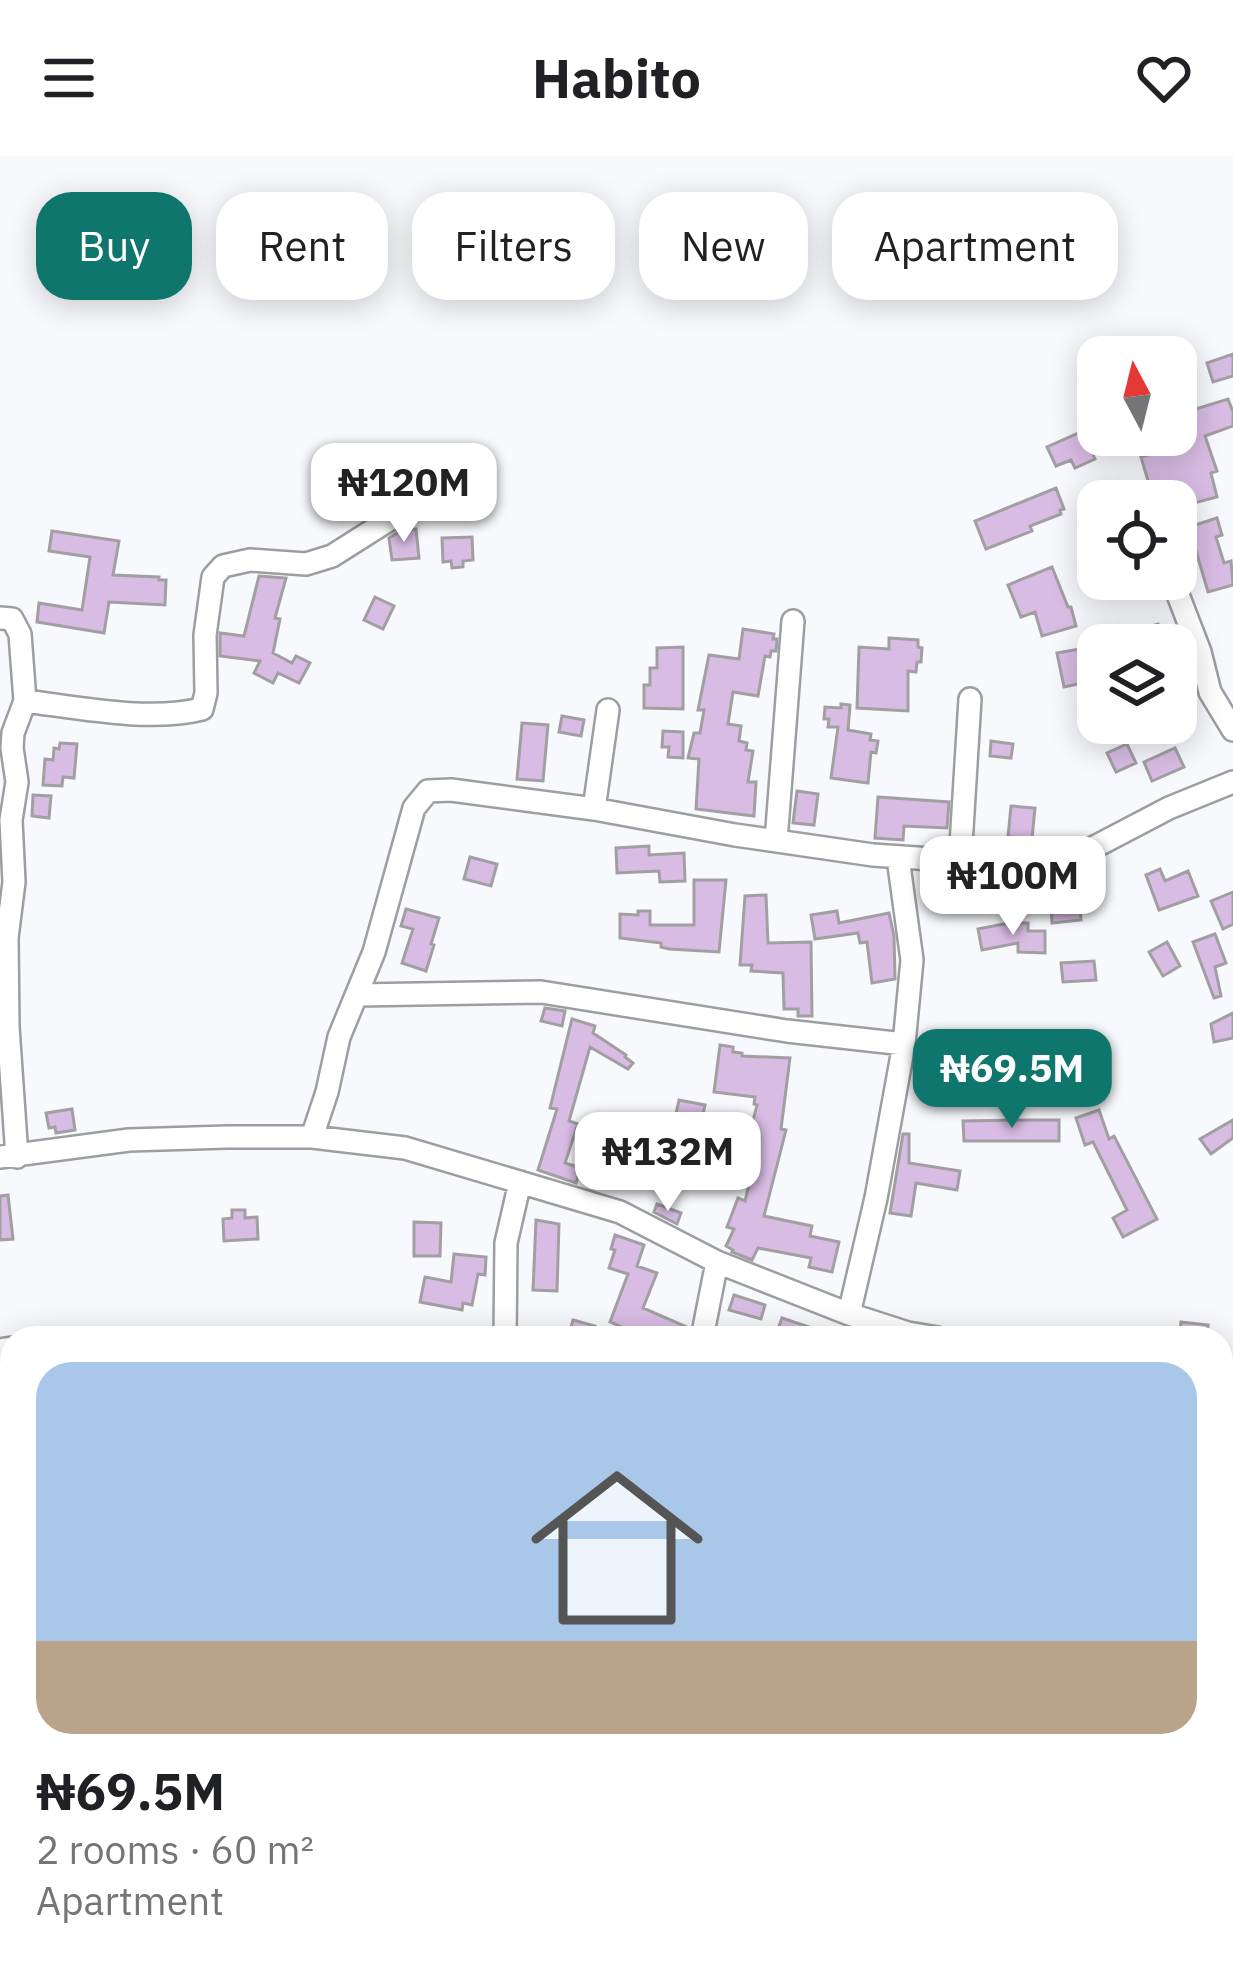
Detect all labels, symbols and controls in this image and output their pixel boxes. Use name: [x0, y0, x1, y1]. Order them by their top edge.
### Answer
text: Habito: [532, 43, 701, 113]
icon: menu: [36, 45, 102, 111]
icon: heart: [1131, 45, 1197, 111]
chip: Buy: [36, 192, 192, 300]
chip: Rent: [216, 192, 388, 300]
chip: Filters: [412, 192, 615, 300]
chip: New: [639, 192, 808, 300]
chip: Apartment: [832, 192, 1118, 300]
north arrow: [1077, 336, 1197, 456]
map controls: [1077, 336, 1197, 744]
pin: ₦120M: [320, 443, 488, 545]
text: ₦120M: [338, 456, 470, 507]
button: locate: [1077, 480, 1197, 600]
button: layers: [1077, 624, 1197, 744]
pin: ₦100M: [929, 836, 1097, 938]
text: ₦100M: [947, 849, 1079, 900]
pin: ₦69.5M: [914, 1029, 1110, 1131]
text: ₦69.5M: [940, 1042, 1084, 1093]
pin: ₦132M: [584, 1112, 752, 1214]
text: ₦132M: [602, 1125, 734, 1176]
icon: home: [509, 1440, 725, 1656]
text: ₦69.5M: [36, 1758, 225, 1824]
text: 2 rooms · 60 m²: [36, 1824, 314, 1875]
text: Apartment: [36, 1875, 224, 1926]

